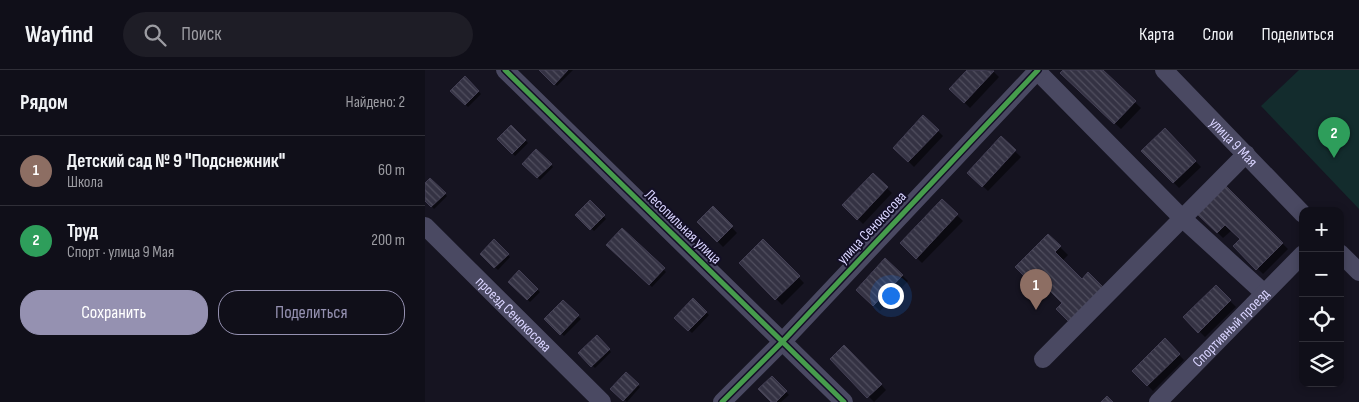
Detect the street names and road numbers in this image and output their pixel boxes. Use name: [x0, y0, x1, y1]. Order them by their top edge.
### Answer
street label: улица 9 Мая: [1205, 113, 1262, 171]
street label: Лесопильная улица: [641, 186, 726, 269]
street label: улица Сенокосова: [833, 187, 911, 269]
street label: проезд Сенокосова: [472, 272, 556, 356]
street label: Спортивный проезд: [1188, 284, 1274, 371]

